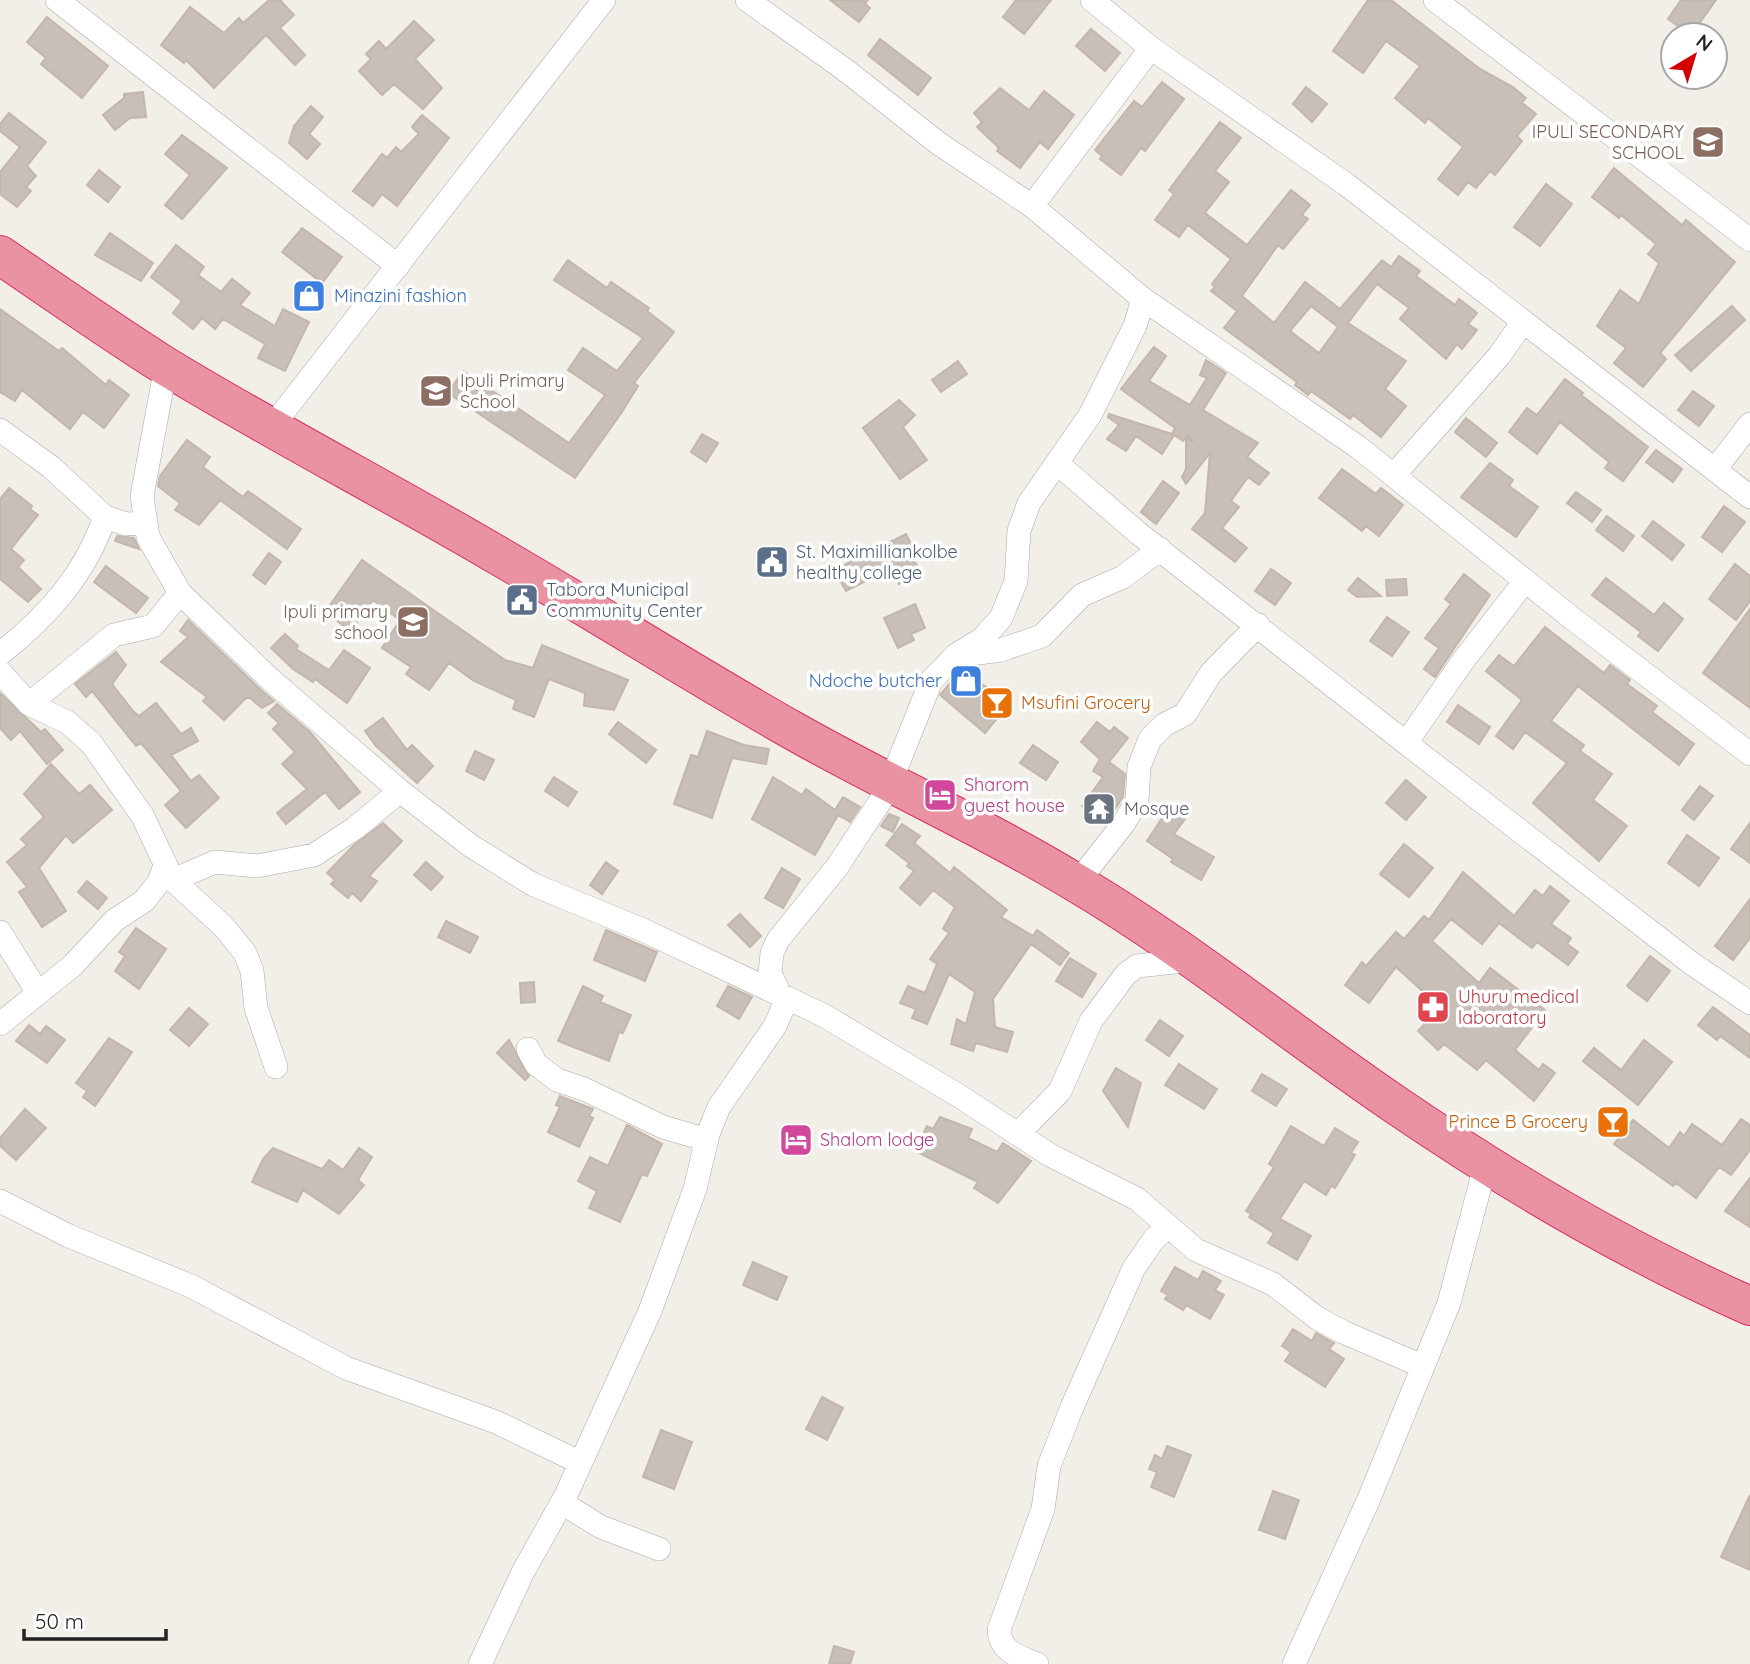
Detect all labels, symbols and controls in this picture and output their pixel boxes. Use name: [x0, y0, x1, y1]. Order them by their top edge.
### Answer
north arrow: [1659, 21, 1729, 91]
text: N: [1692, 29, 1717, 56]
place label: IPULI SECONDARY SCHOOL: [1532, 120, 1684, 164]
school or university icon: IPULI SECONDARY SCHOOL: [1689, 123, 1727, 161]
shop icon: Minazini fashion: [290, 277, 328, 315]
place label: Minazini fashion: [334, 284, 467, 307]
place label: Ipuli Primary School: [460, 369, 565, 413]
school or university icon: Ipuli Primary School: [417, 372, 455, 410]
place label: St. Maximilliankolbe healthy college: [796, 540, 958, 584]
public building icon: St. Maximilliankolbe healthy college: [753, 543, 791, 581]
place label: Tabora Municipal Community Center: [546, 578, 703, 622]
public building icon: Tabora Municipal Community Center: [503, 581, 541, 619]
place label: Ipuli primary school: [283, 600, 388, 644]
school or university icon: Ipuli primary school: [394, 603, 432, 641]
shop icon: Ndoche butcher: [947, 662, 985, 700]
place label: Ndoche butcher: [809, 669, 942, 692]
bar icon: Msufini Grocery: [978, 684, 1016, 722]
place label: Msufini Grocery: [1021, 691, 1151, 714]
place label: Sharom guest house: [964, 773, 1065, 817]
hotel icon: Sharom guest house: [921, 776, 959, 814]
temple icon: Mosque: [1080, 790, 1118, 828]
place label: Mosque: [1124, 797, 1190, 820]
place label: Uhuru medical laboratory: [1458, 985, 1579, 1029]
pharmacy icon: Uhuru medical laboratory: [1414, 988, 1452, 1026]
bar icon: Prince B Grocery: [1594, 1103, 1632, 1141]
place label: Prince B Grocery: [1448, 1110, 1588, 1133]
hotel icon: Shalom lodge: [777, 1121, 815, 1159]
place label: Shalom lodge: [820, 1128, 934, 1151]
scale bar: [24, 1598, 166, 1642]
text: 50 m: [35, 1608, 84, 1634]

